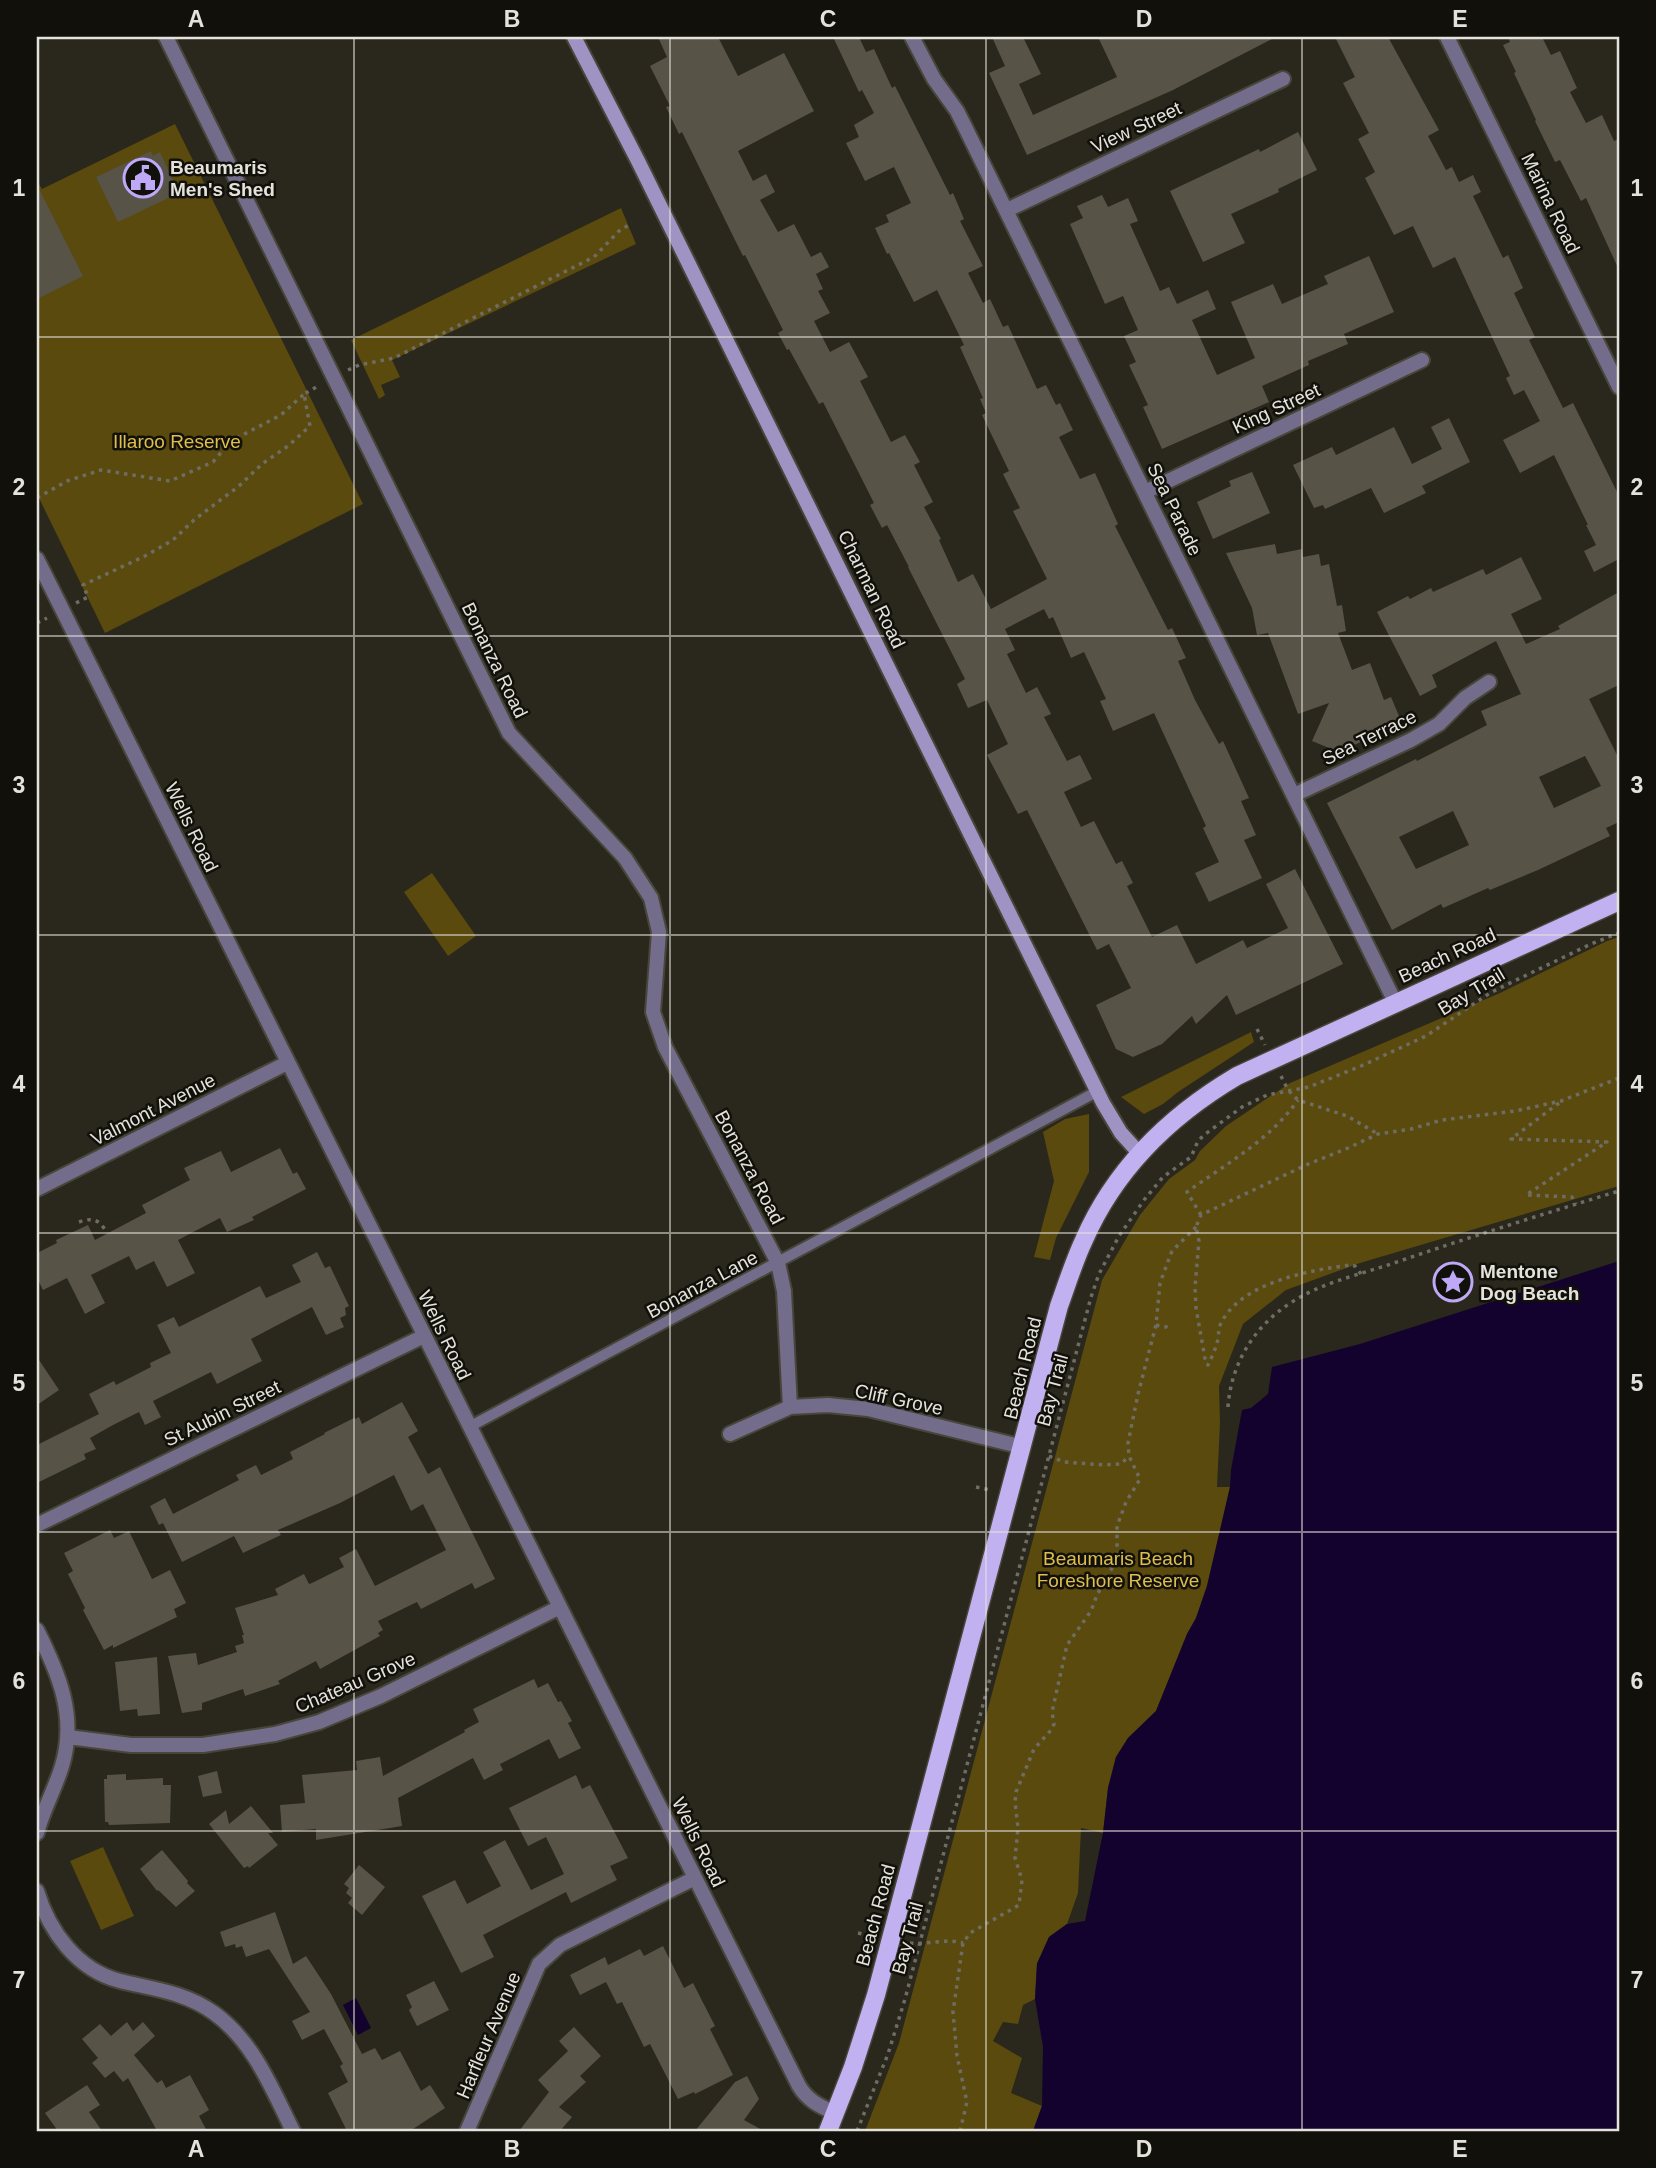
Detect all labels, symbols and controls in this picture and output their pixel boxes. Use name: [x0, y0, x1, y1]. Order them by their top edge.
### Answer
text: A: [188, 6, 204, 32]
text: B: [504, 6, 520, 32]
text: C: [820, 6, 836, 32]
text: D: [1136, 6, 1152, 32]
text: E: [1452, 6, 1468, 32]
street label: View Street: [1088, 97, 1185, 157]
street label: Marina Road: [1517, 150, 1584, 257]
public building icon: Beaumaris Men's Shed: [122, 157, 164, 199]
place label: Beaumaris Men's Shed: [170, 157, 275, 200]
text: 1: [13, 175, 26, 201]
text: 1: [1631, 175, 1644, 201]
street label: King Street: [1229, 379, 1324, 438]
park label: Illaroo Reserve: [113, 431, 241, 452]
street label: Sea Parade: [1143, 460, 1206, 559]
text: 2: [13, 474, 25, 500]
text: 2: [1631, 474, 1643, 500]
street label: Charman Road: [834, 527, 909, 652]
street label: Bonanza Road: [458, 599, 532, 721]
street label: Sea Terrace: [1319, 706, 1420, 769]
text: 3: [13, 772, 25, 798]
text: 3: [1631, 772, 1643, 798]
street label: Wells Road: [161, 779, 222, 875]
street label: Beach Road: [1395, 924, 1499, 987]
street label: Bay Trail: [1434, 963, 1508, 1019]
street label: Valmont Avenue: [88, 1069, 219, 1150]
text: 4: [13, 1071, 26, 1097]
text: 4: [1631, 1071, 1644, 1097]
street label: Bonanza Road: [711, 1107, 788, 1228]
street label: Bonanza Lane: [643, 1246, 761, 1322]
place icon: Mentone Dog Beach: [1432, 1261, 1474, 1303]
place label: Mentone Dog Beach: [1480, 1261, 1579, 1304]
street label: Wells Road: [414, 1287, 475, 1383]
street label: Beach Road: [1000, 1315, 1045, 1421]
street label: Bay Trail: [1033, 1352, 1072, 1429]
text: 5: [13, 1370, 26, 1396]
text: 5: [1631, 1370, 1644, 1396]
street label: St Aubin Street: [161, 1376, 284, 1451]
street label: Cliff Grove: [853, 1380, 945, 1419]
park label: Beaumaris Beach Foreshore Reserve: [1037, 1548, 1199, 1591]
street label: Chateau Grove: [292, 1648, 419, 1717]
text: 6: [13, 1668, 25, 1694]
text: 6: [1631, 1668, 1643, 1694]
street label: Wells Road: [668, 1794, 729, 1890]
street label: Beach Road: [852, 1862, 899, 1968]
street label: Bay Trail: [888, 1900, 927, 1977]
text: 7: [13, 1967, 25, 1993]
text: 7: [1631, 1967, 1643, 1993]
street label: Harfleur Avenue: [452, 1969, 525, 2102]
text: A: [188, 2136, 204, 2162]
text: B: [504, 2136, 520, 2162]
text: C: [820, 2136, 836, 2162]
text: D: [1136, 2136, 1152, 2162]
text: E: [1452, 2136, 1468, 2162]

